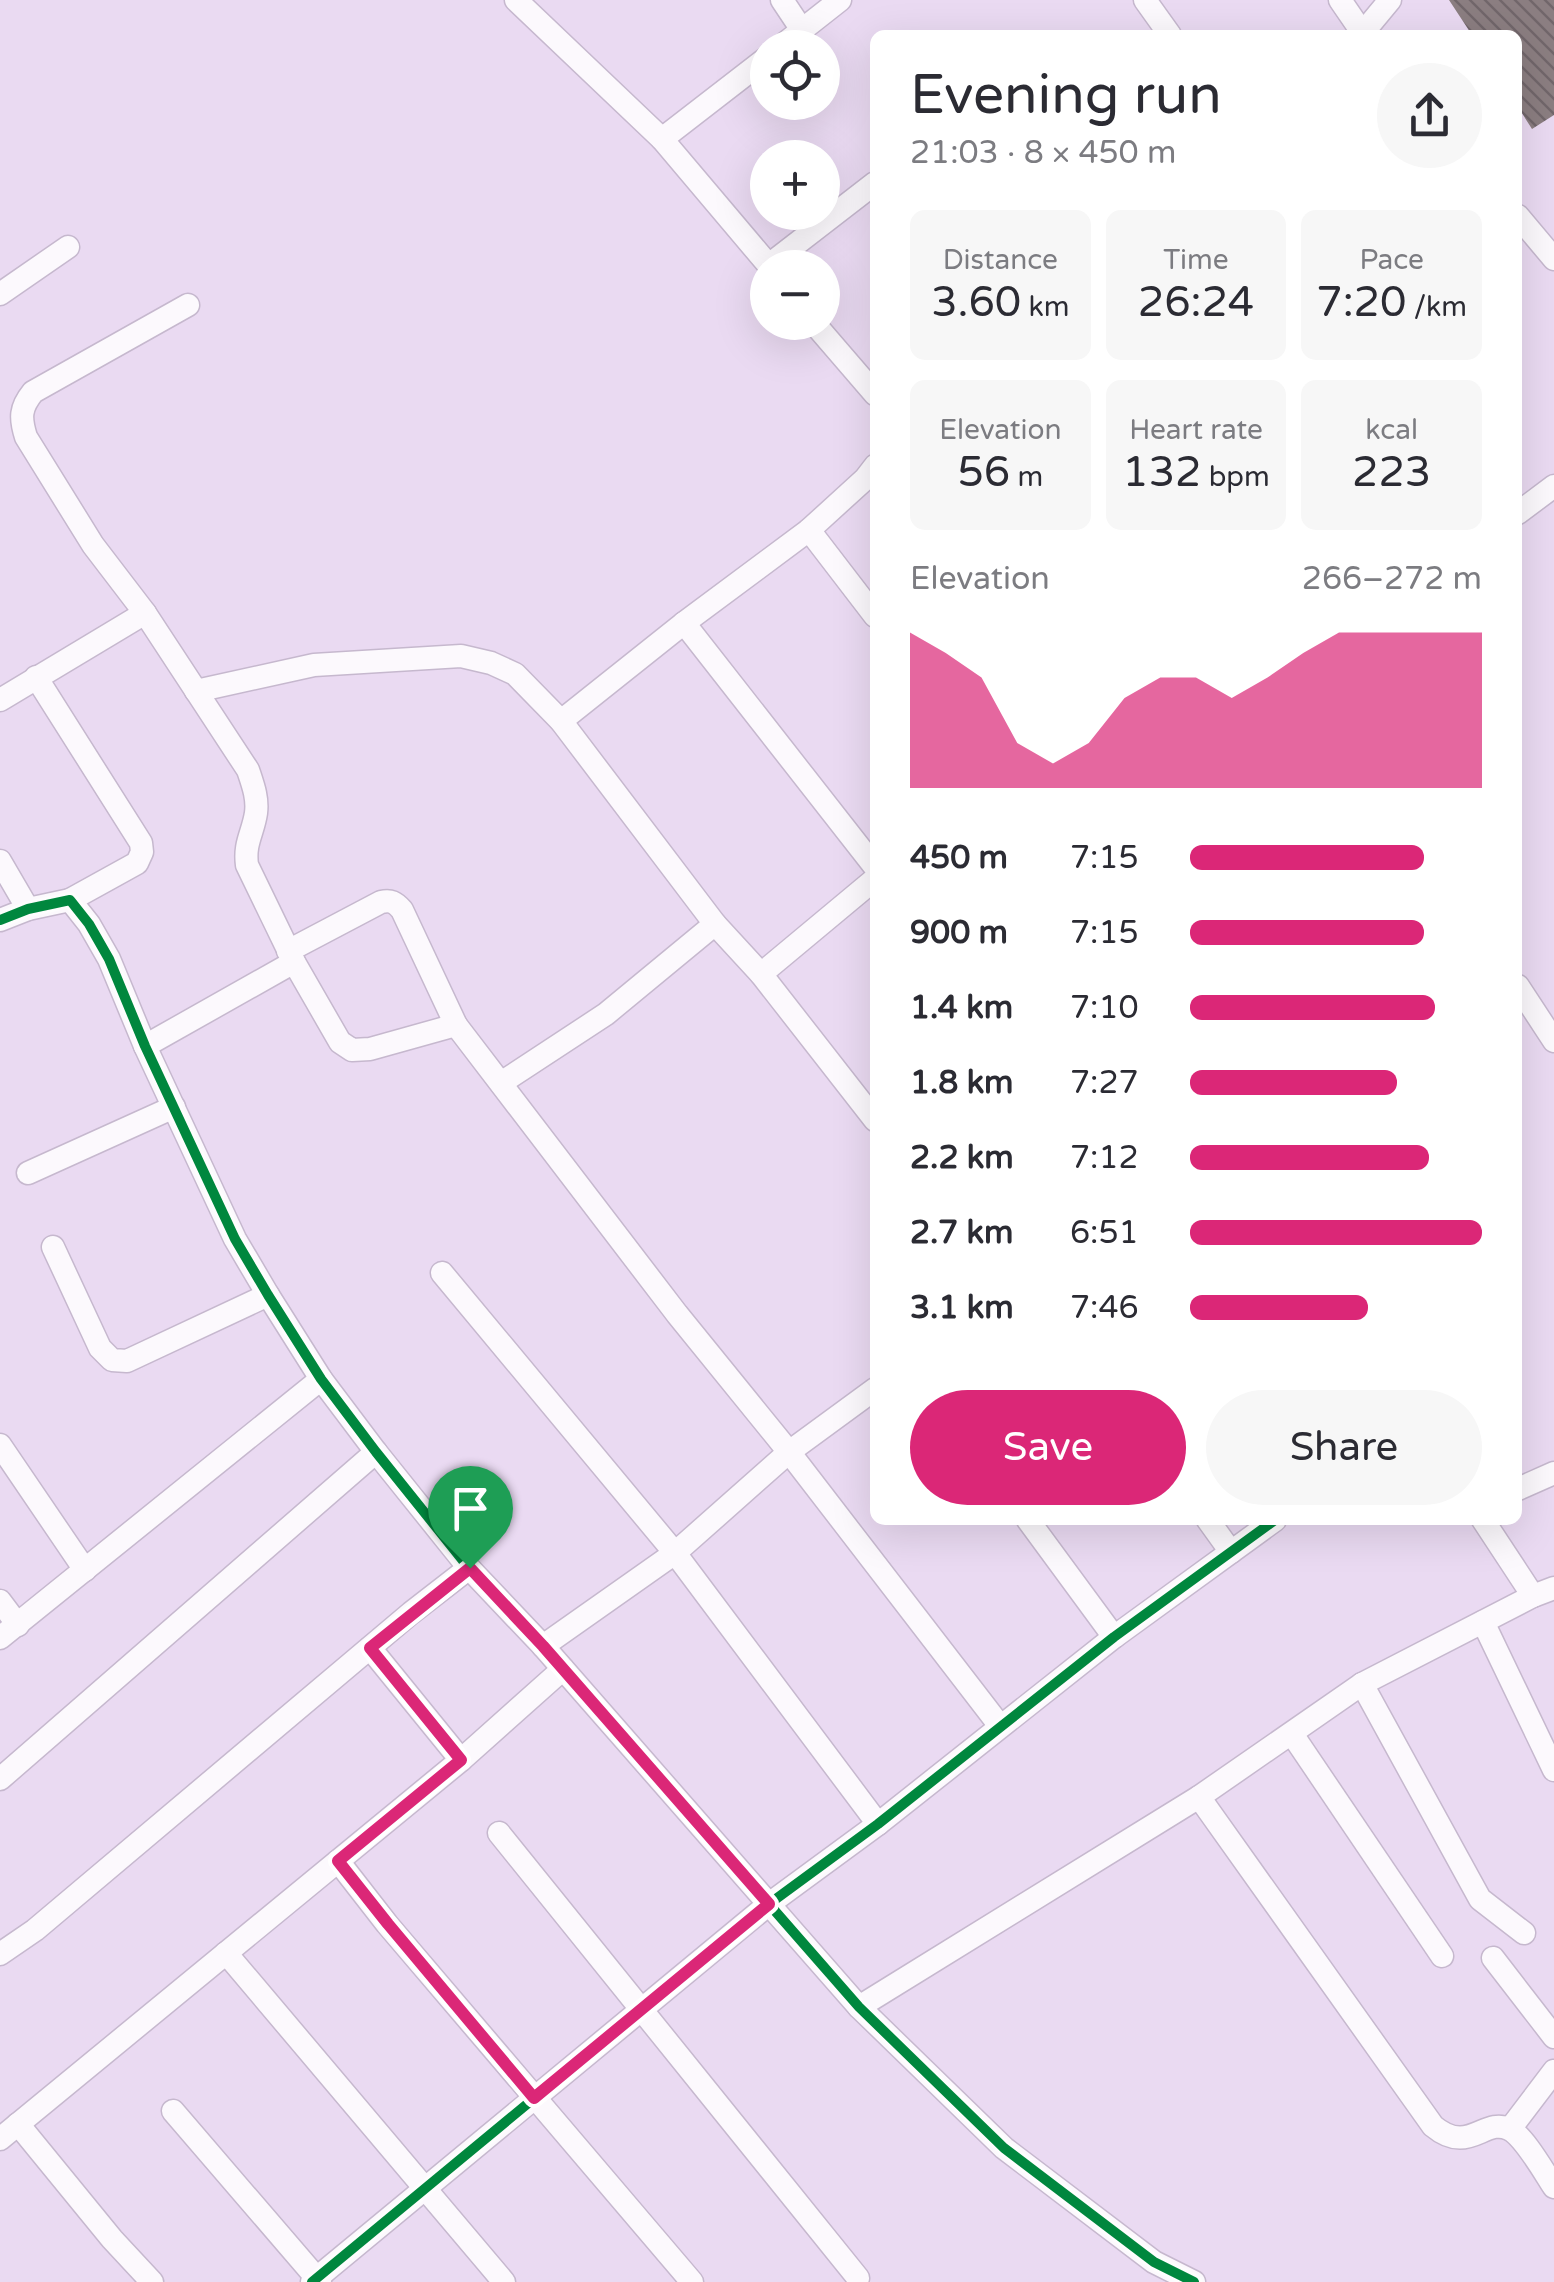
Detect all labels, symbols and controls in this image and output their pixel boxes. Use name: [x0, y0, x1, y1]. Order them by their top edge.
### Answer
map controls: [750, 30, 840, 340]
button: locate: [750, 30, 840, 120]
text: Evening run: [910, 63, 1222, 129]
button: share: [1377, 63, 1482, 168]
text: 21:03 · 8 × 450 m: [910, 134, 1176, 172]
button: +: [750, 140, 840, 230]
text: Distance: [943, 243, 1058, 277]
text: Time: [1163, 243, 1229, 277]
text: Pace: [1359, 243, 1424, 277]
button: −: [750, 250, 840, 340]
text: 3.60: [931, 277, 1021, 328]
text: 26:24: [1138, 277, 1254, 328]
text: 7:20: [1316, 277, 1406, 328]
text: km: [1021, 290, 1069, 324]
text: /km: [1406, 290, 1467, 324]
text: Elevation: [939, 413, 1062, 447]
text: Heart rate: [1129, 413, 1263, 447]
text: kcal: [1365, 413, 1418, 447]
text: 56: [957, 447, 1010, 498]
text: 132: [1122, 447, 1201, 498]
text: 223: [1352, 447, 1431, 498]
text: m: [1010, 460, 1043, 494]
text: bpm: [1201, 460, 1270, 494]
text: Elevation: [910, 560, 1050, 598]
text: 266–272 m: [1302, 560, 1482, 598]
text: 450 m: [910, 839, 1008, 877]
text: 7:15: [1070, 839, 1139, 877]
text: 900 m: [910, 914, 1008, 952]
text: 7:15: [1070, 914, 1139, 952]
text: 1.4 km: [910, 989, 1013, 1027]
text: 7:10: [1070, 989, 1139, 1027]
text: 1.8 km: [910, 1064, 1014, 1102]
text: 7:27: [1070, 1064, 1139, 1102]
text: 2.2 km: [910, 1139, 1014, 1177]
text: 7:12: [1070, 1139, 1139, 1177]
text: 2.7 km: [910, 1214, 1013, 1252]
text: 6:51: [1070, 1214, 1139, 1252]
text: 3.1 km: [910, 1289, 1014, 1327]
text: 7:46: [1070, 1289, 1139, 1327]
button: Save: [910, 1390, 1186, 1505]
button: Share: [1206, 1390, 1482, 1505]
pin: [428, 1466, 513, 1569]
icon: arrive: [443, 1481, 498, 1536]

